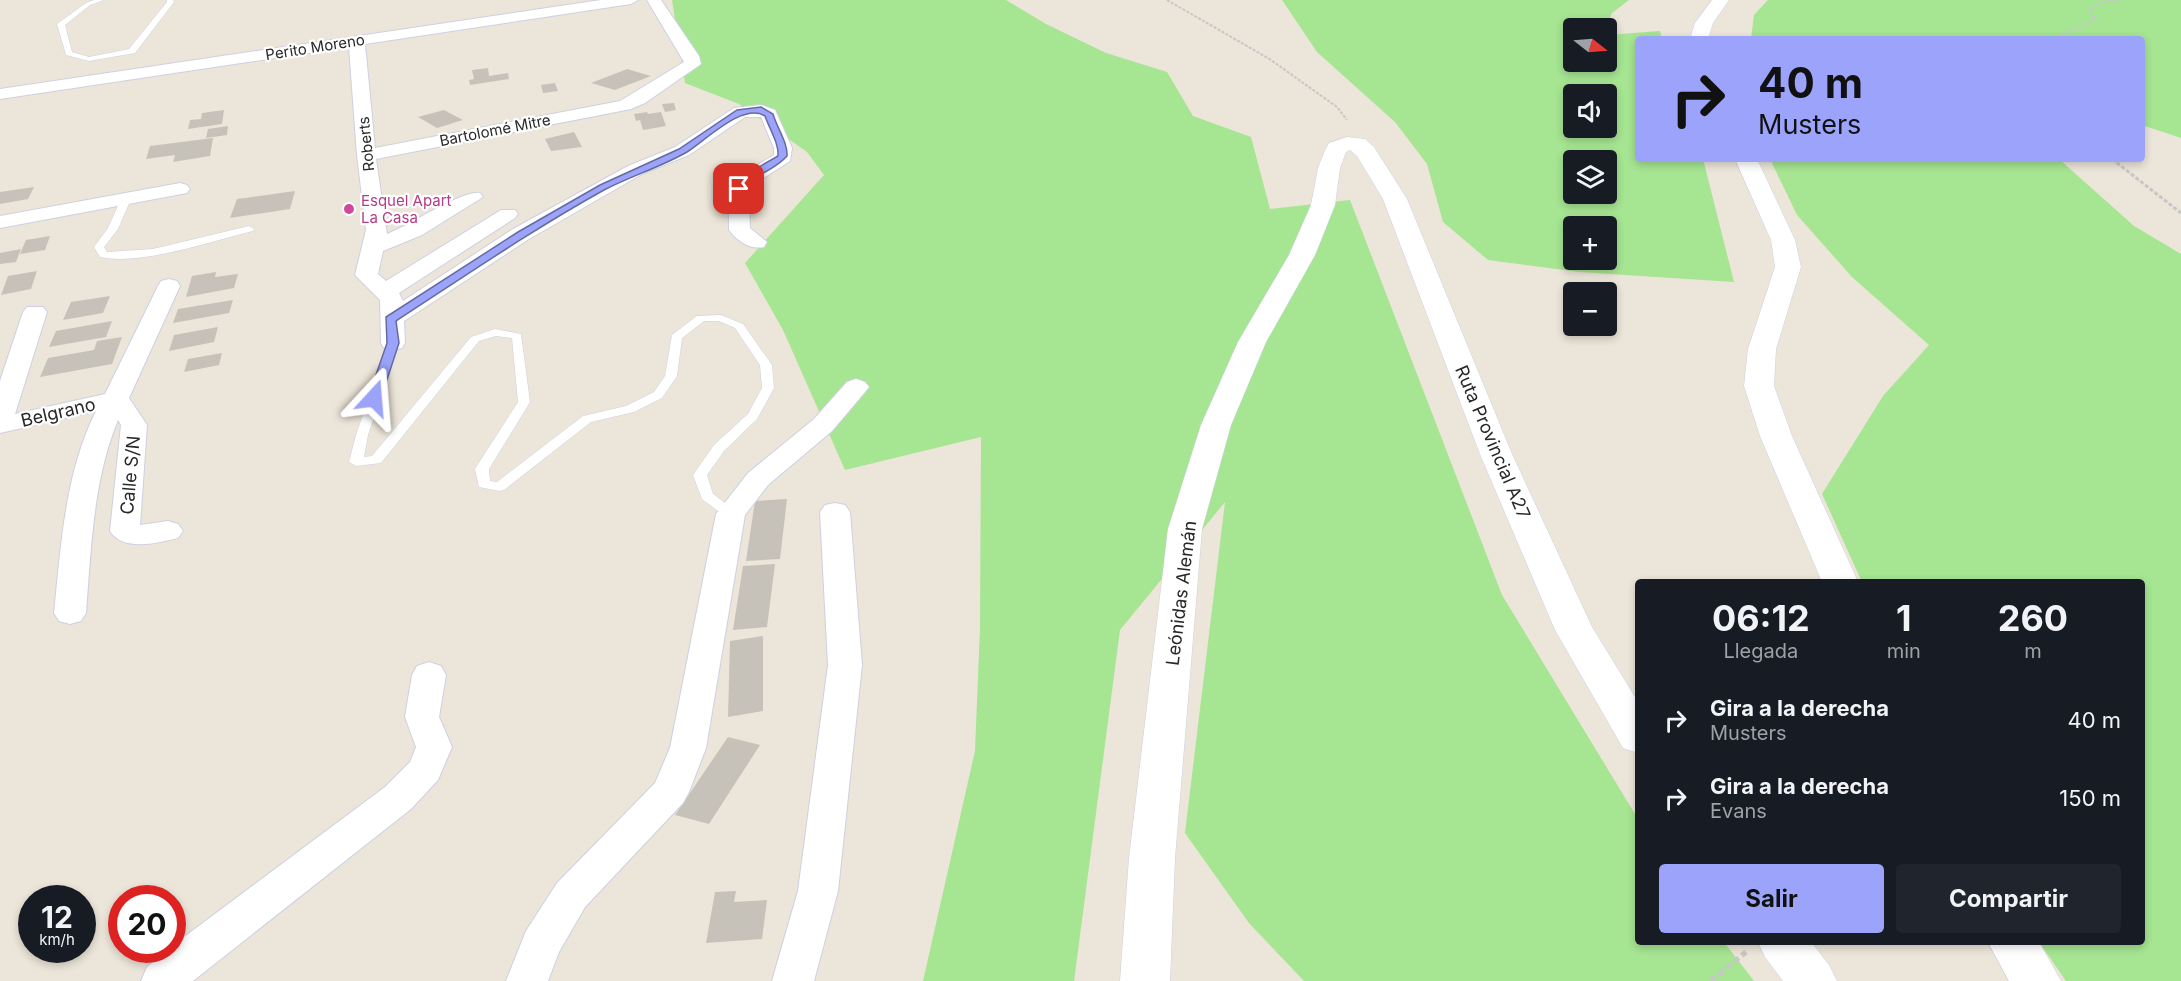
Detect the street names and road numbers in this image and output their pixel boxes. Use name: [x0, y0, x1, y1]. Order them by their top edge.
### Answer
street label: Perito Moreno: [264, 30, 366, 64]
street label: Bartolomé Mitre: [438, 110, 552, 150]
street label: Roberts: [354, 116, 378, 172]
street label: Ruta Provincial A27: [1451, 362, 1535, 522]
street label: Belgrano: [19, 393, 97, 431]
street label: Calle S/N: [116, 435, 144, 515]
street label: Leónidas Alemán: [1162, 519, 1200, 667]

